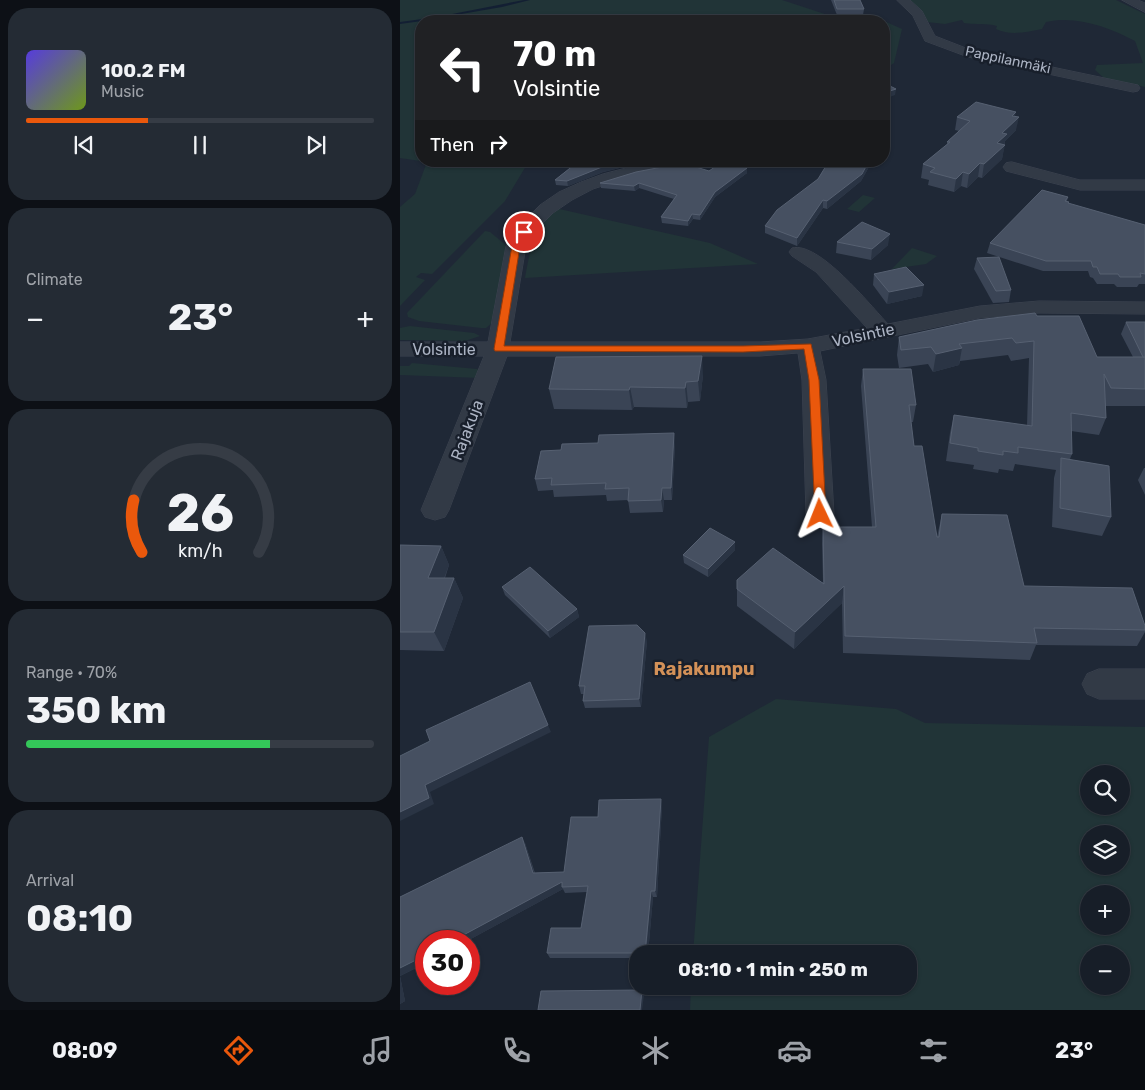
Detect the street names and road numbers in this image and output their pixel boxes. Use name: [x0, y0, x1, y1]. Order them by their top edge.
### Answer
street label: Pappilanmäki: [964, 43, 1052, 77]
street label: Volsintie: [830, 319, 896, 351]
street label: Volsintie: [412, 340, 476, 359]
street label: Rajakuja: [447, 397, 487, 463]

